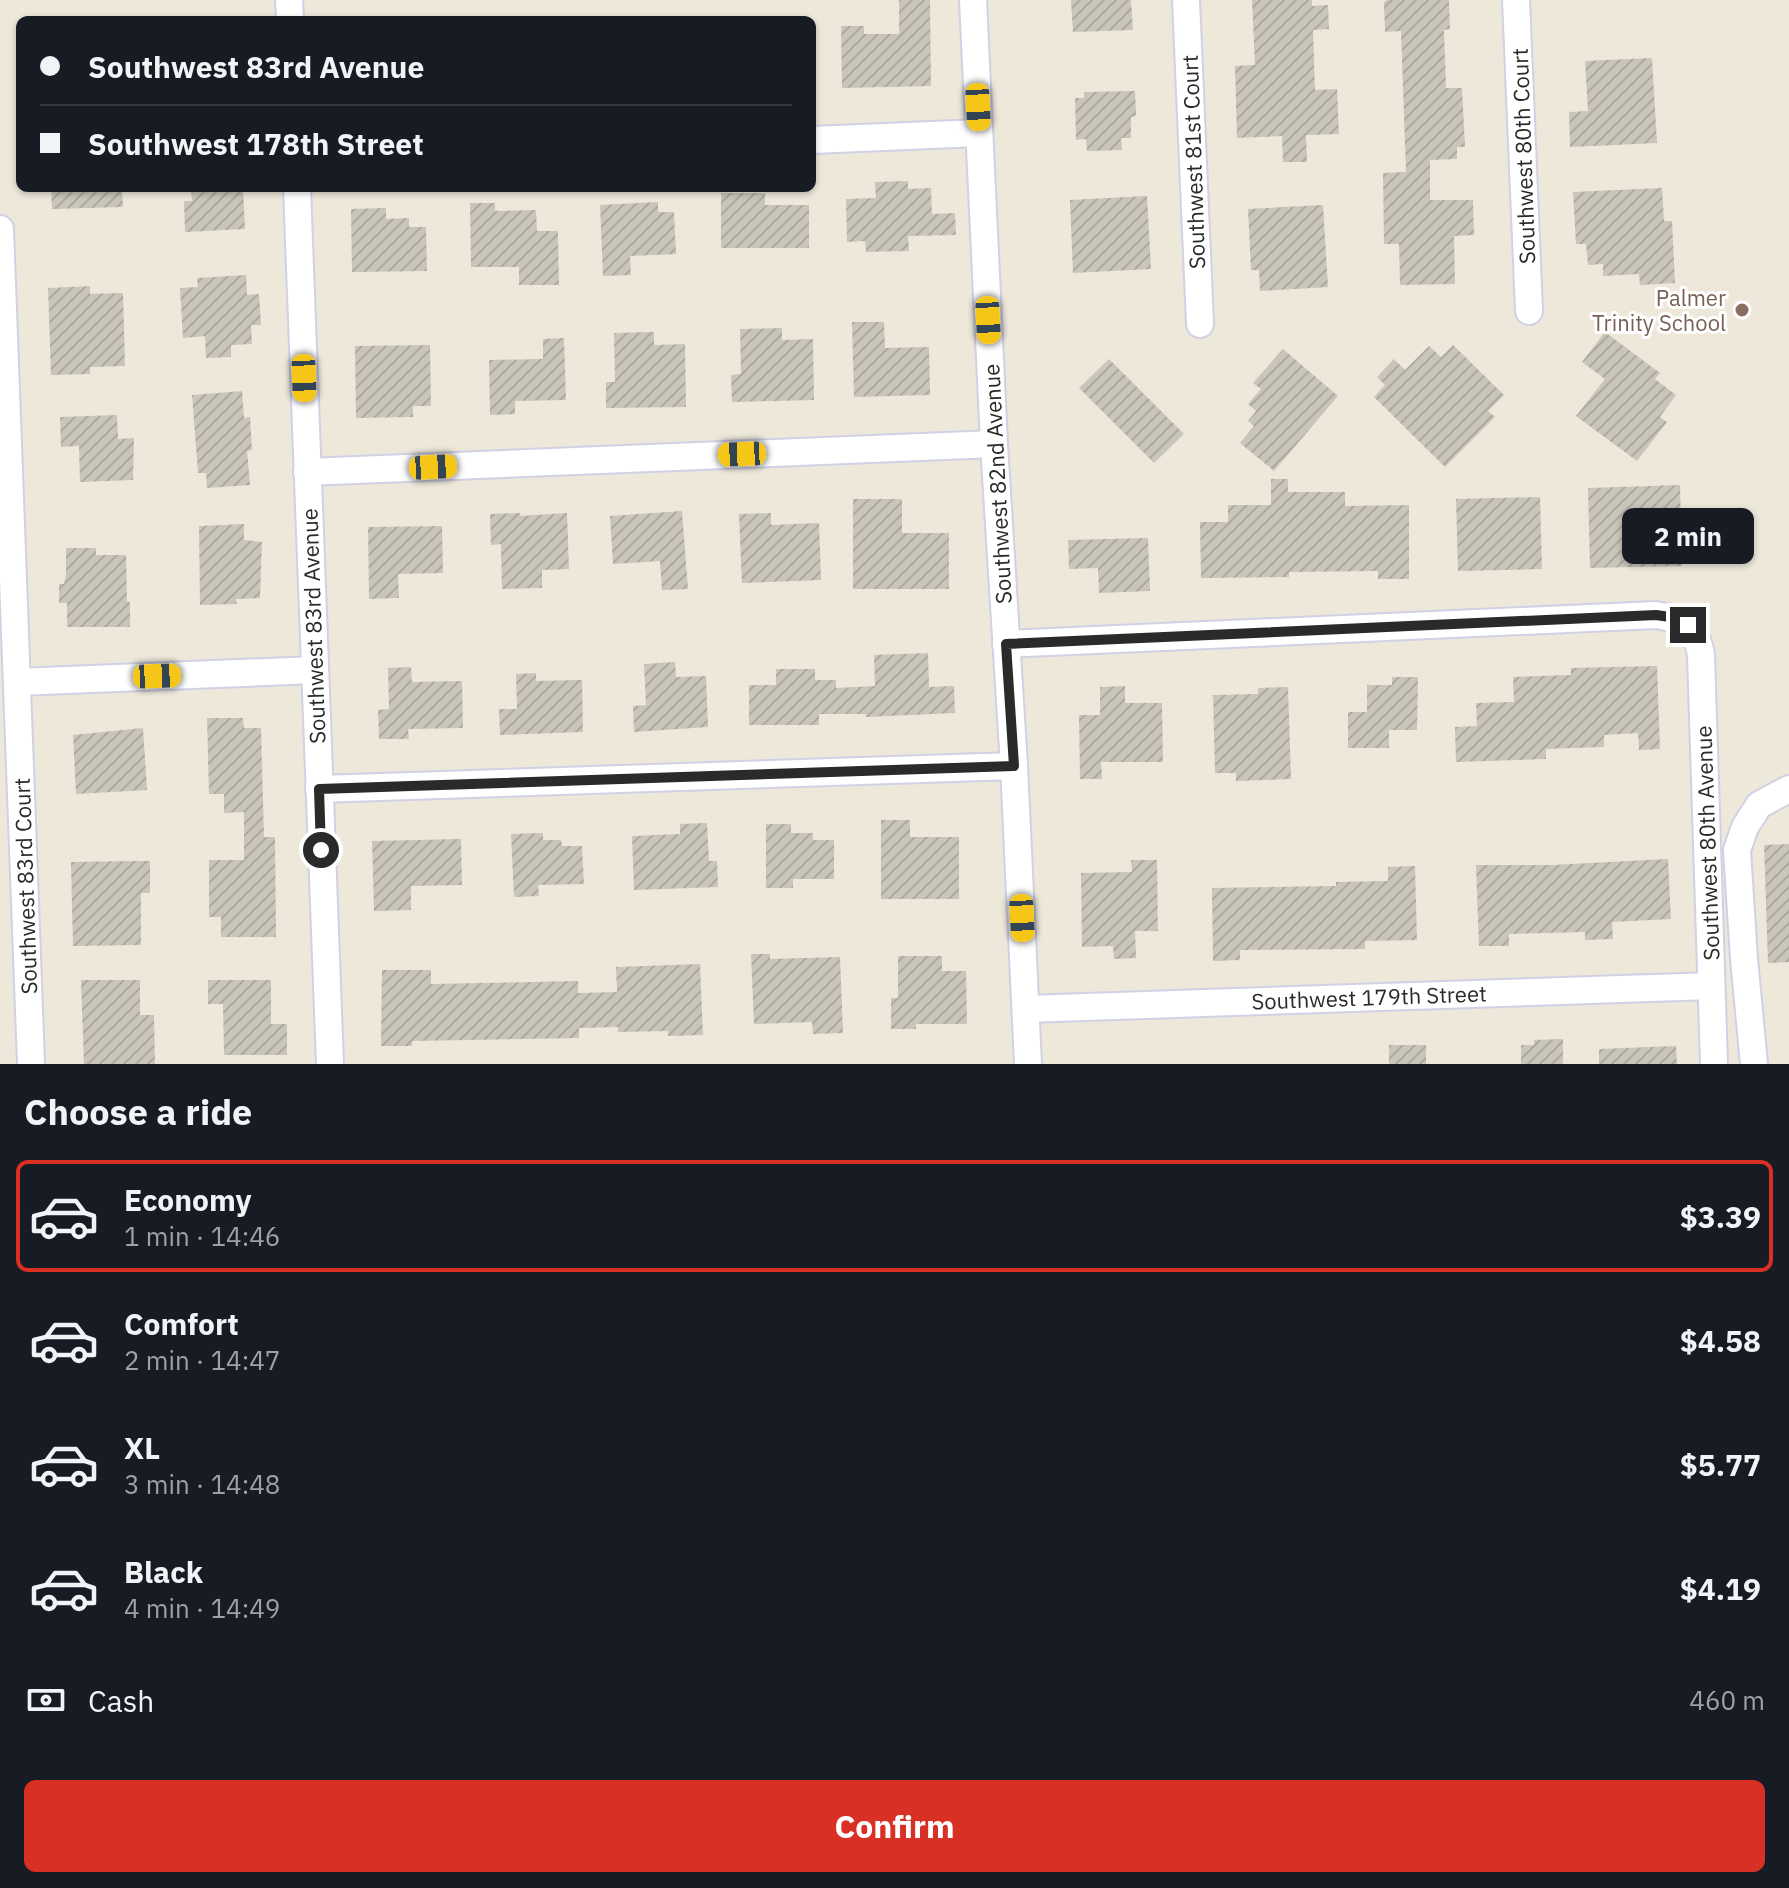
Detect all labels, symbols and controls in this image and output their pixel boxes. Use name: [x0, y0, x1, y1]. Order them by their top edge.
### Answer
text: Southwest 83rd Avenue: [88, 47, 424, 86]
street label: Southwest 80th Court: [1505, 47, 1541, 265]
street label: Southwest 81st Court: [1175, 54, 1211, 270]
car: [965, 82, 991, 132]
text: Southwest 178th Street: [88, 124, 424, 163]
place label: Palmer Trinity School: [1592, 283, 1726, 337]
car: [975, 295, 1001, 345]
marker: Palmer Trinity School: [1733, 301, 1751, 319]
car: [291, 354, 317, 402]
street label: Southwest 82nd Avenue: [976, 363, 1018, 605]
car: [718, 441, 766, 467]
car: [408, 454, 458, 480]
street label: Southwest 83rd Avenue: [294, 508, 332, 744]
callout: 2 min: [1622, 509, 1754, 565]
text: 2 min: [1654, 519, 1722, 553]
route end: [1670, 607, 1706, 643]
car: [133, 663, 181, 689]
street label: Southwest 80th Avenue: [1688, 725, 1726, 961]
street label: Southwest 83rd Court: [7, 777, 43, 995]
route start: [303, 832, 339, 868]
car: [1009, 893, 1035, 943]
street label: Southwest 179th Street: [1251, 978, 1487, 1016]
text: Choose a ride: [24, 1088, 252, 1135]
icon: car: [28, 1180, 100, 1252]
text: Economy: [124, 1180, 252, 1219]
text: $3.39: [1680, 1197, 1761, 1236]
text: 1 min · 14:46: [124, 1219, 280, 1253]
icon: car: [28, 1304, 100, 1376]
text: Comfort: [124, 1304, 239, 1343]
text: $4.58: [1680, 1321, 1761, 1360]
text: 2 min · 14:47: [124, 1343, 280, 1377]
icon: car: [28, 1428, 100, 1500]
text: XL: [124, 1428, 160, 1467]
text: $5.77: [1680, 1445, 1761, 1484]
text: 3 min · 14:48: [124, 1467, 280, 1501]
icon: car: [28, 1552, 100, 1624]
text: Black: [124, 1552, 203, 1591]
text: $4.19: [1680, 1569, 1761, 1608]
text: 4 min · 14:49: [124, 1591, 280, 1625]
icon: cash: [24, 1678, 68, 1722]
text: Cash: [88, 1681, 154, 1720]
text: 460 m: [1689, 1683, 1765, 1717]
button: Confirm: [24, 1780, 1765, 1872]

